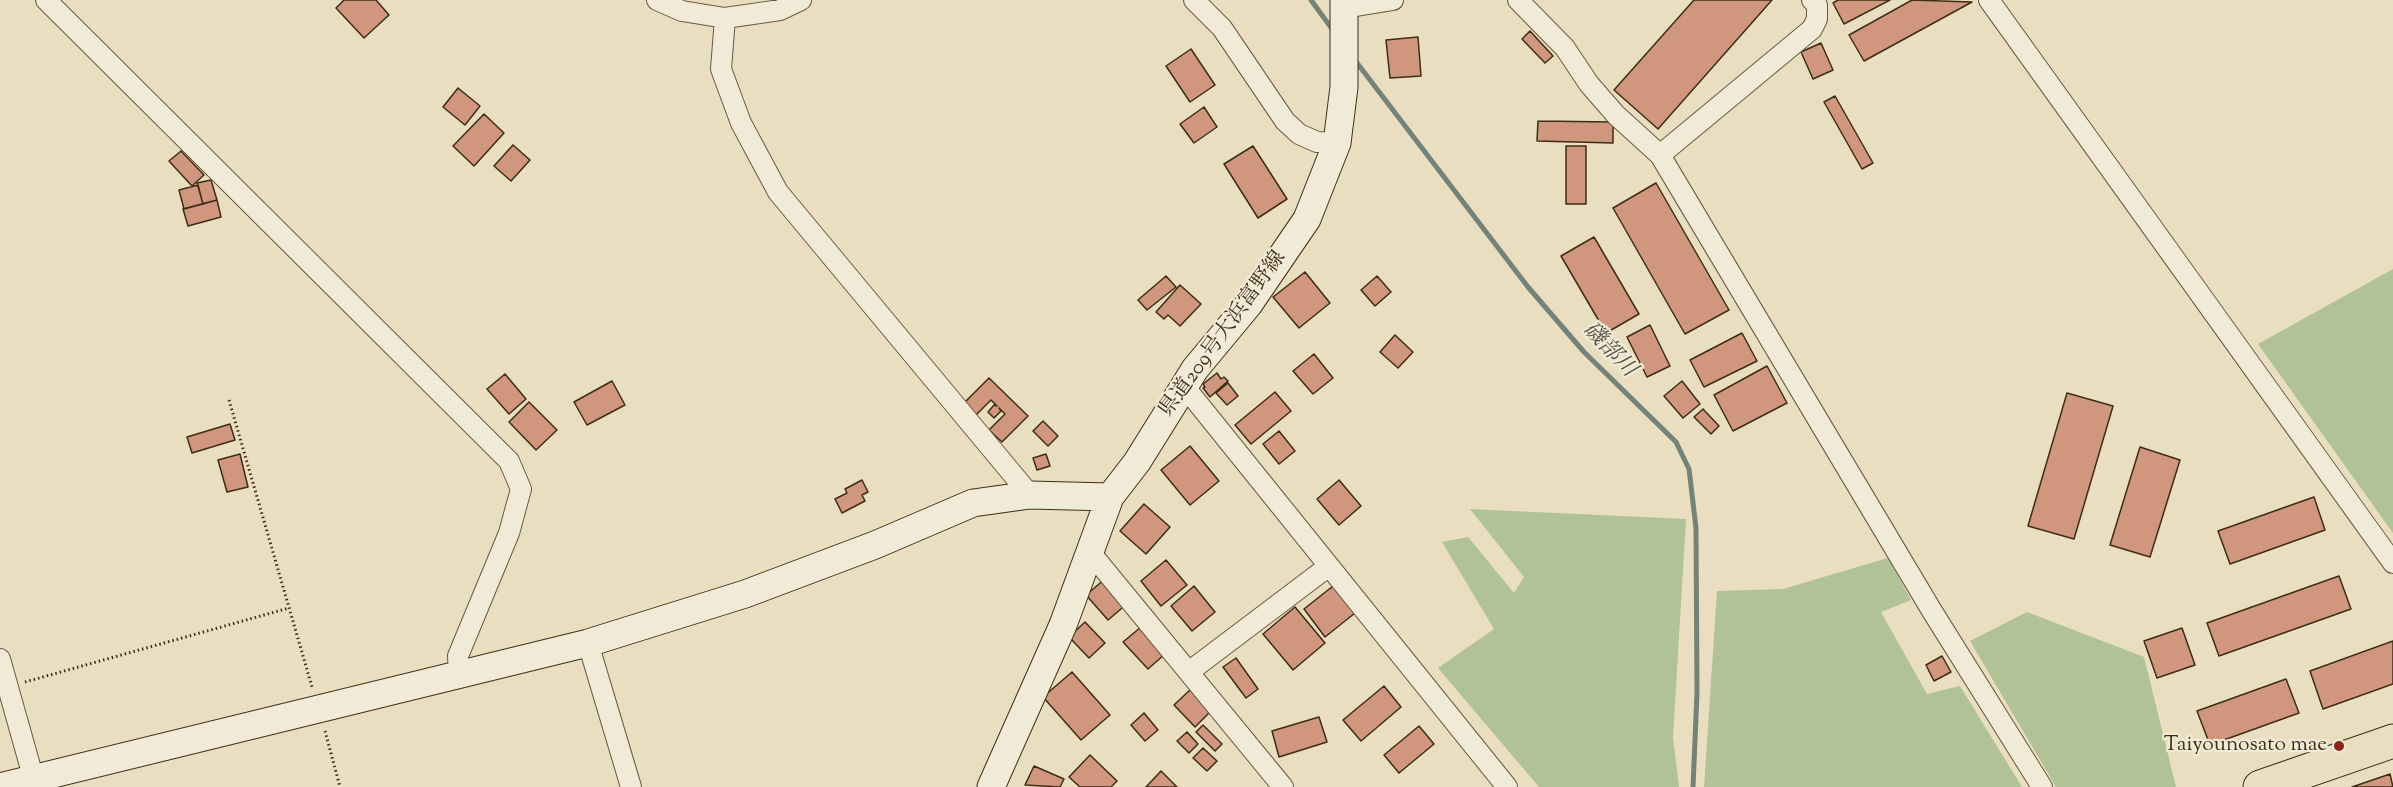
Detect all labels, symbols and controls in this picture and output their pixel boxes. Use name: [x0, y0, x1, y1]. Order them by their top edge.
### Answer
street label: 県道209号大浜富野線: [1155, 247, 1293, 423]
water label: 磯部川: [1576, 318, 1640, 384]
place label: Taiyounosato mae: [2164, 733, 2327, 759]
marker: Taiyounosato mae: [2332, 739, 2346, 753]

